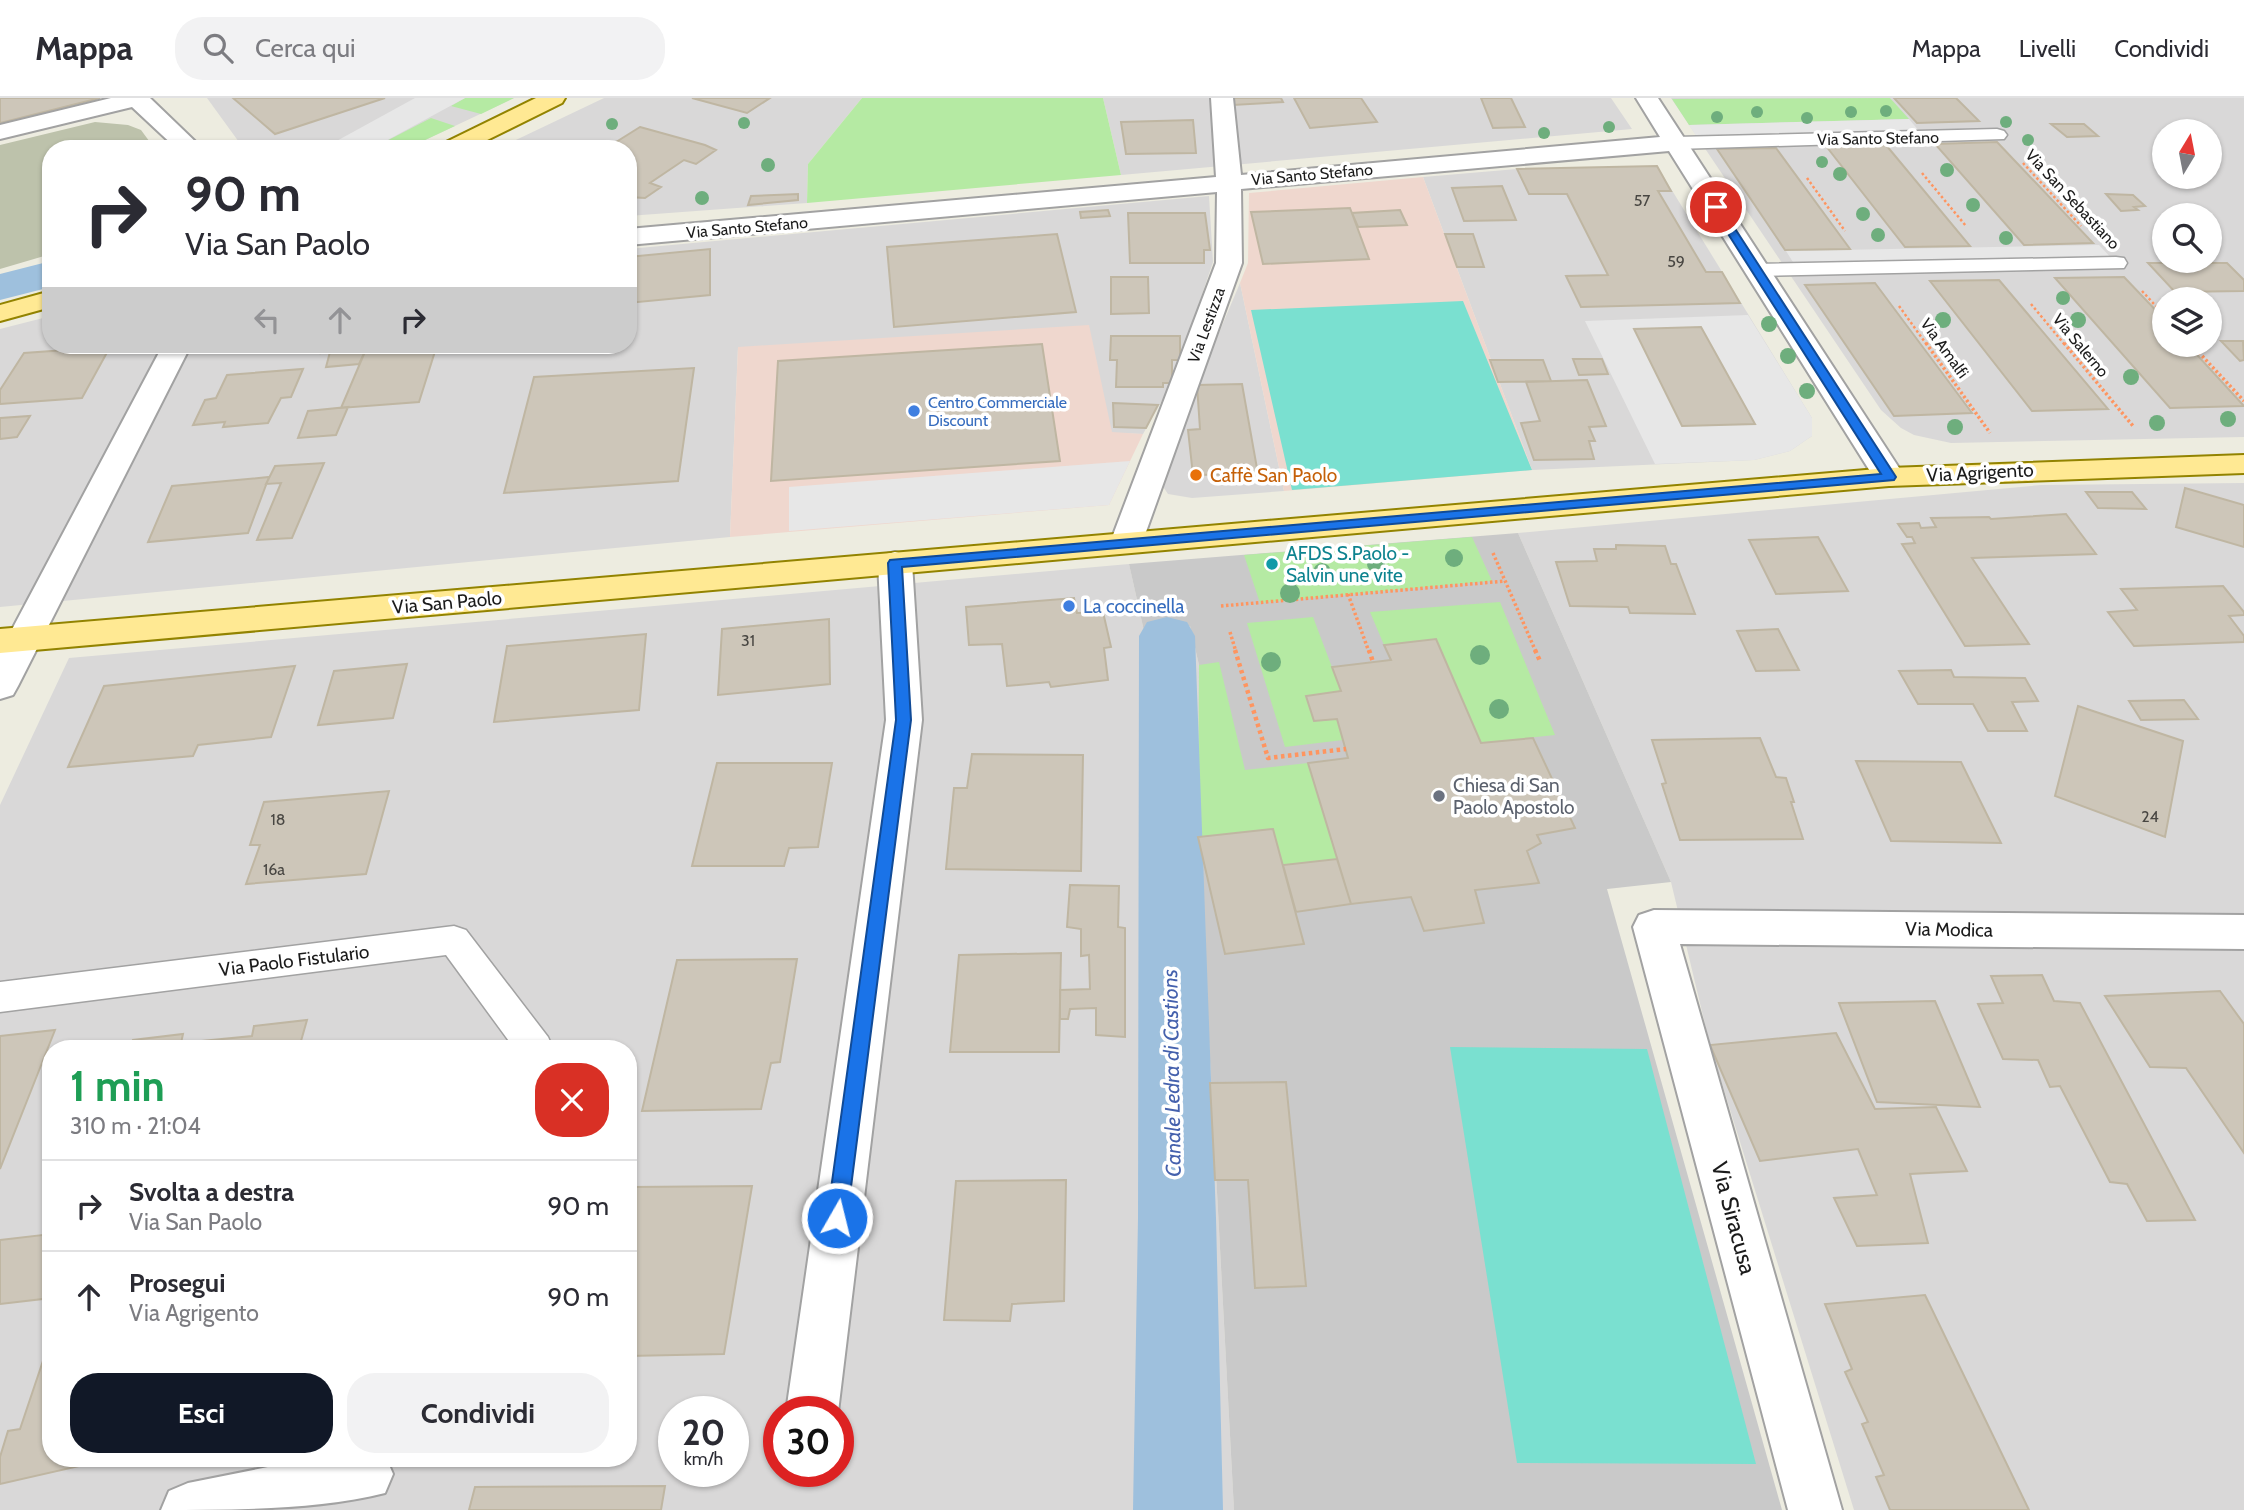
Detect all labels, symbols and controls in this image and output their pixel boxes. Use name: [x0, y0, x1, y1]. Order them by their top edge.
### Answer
search box: [175, 17, 665, 80]
text: Mappa: [35, 28, 133, 68]
icon: search: [199, 29, 237, 67]
text: Cerca qui: [255, 32, 356, 64]
text: Mappa: [1912, 34, 1981, 63]
text: Livelli: [2019, 34, 2076, 63]
text: Condividi: [2114, 34, 2209, 63]
north arrow: [2152, 119, 2222, 189]
map controls: [2152, 119, 2222, 357]
street label: Via Santo Stefano: [1817, 128, 1939, 149]
street label: Via San Sebastiano: [2021, 145, 2124, 253]
street label: Via Santo Stefano: [1250, 160, 1374, 189]
text: 90 m: [185, 164, 301, 223]
icon: right: [70, 168, 161, 259]
pin: [1686, 177, 1746, 237]
icon: arrive: [1697, 188, 1735, 226]
house number: 57: [1634, 191, 1650, 210]
button: search: [2152, 203, 2222, 273]
street label: Via Santo Stefano: [685, 213, 809, 242]
text: Via San Paolo: [185, 224, 370, 263]
house number: 59: [1667, 252, 1685, 271]
street label: Via Lestizza: [1184, 284, 1229, 366]
button: layers: [2152, 287, 2222, 357]
icon: left: [248, 301, 286, 339]
icon: ahead: [321, 301, 359, 339]
icon: right: [394, 301, 432, 339]
street label: Via Salerno: [2049, 310, 2113, 381]
street label: Via Amalfi: [1917, 315, 1973, 382]
place label: Centro Commerciale Discount: [928, 393, 1067, 430]
marker: Centro Commerciale Discount: [906, 403, 922, 419]
street label: Via Agrigento: [1926, 458, 2034, 487]
place label: Caffè San Paolo: [1210, 464, 1337, 487]
marker: Caffè San Paolo: [1188, 467, 1204, 483]
place label: AFDS S.Paolo - Salvin une vite: [1286, 542, 1409, 587]
marker: AFDS S.Paolo - Salvin une vite: [1264, 556, 1280, 572]
street label: Via San Paolo: [391, 586, 503, 619]
place label: La coccinella: [1083, 595, 1184, 618]
marker: La coccinella: [1061, 598, 1077, 614]
house number: 31: [741, 631, 755, 650]
place label: Chiesa di San Paolo Apostolo: [1453, 774, 1575, 819]
marker: Chiesa di San Paolo Apostolo: [1431, 788, 1447, 804]
house number: 24: [2141, 807, 2159, 826]
house number: 18: [271, 810, 285, 829]
house number: 16a: [263, 860, 285, 879]
street label: Via Modica: [1905, 917, 1993, 942]
street label: Via Paolo Fistulario: [218, 940, 371, 981]
water label: Canale Ledra di Castions: [1157, 969, 1186, 1177]
text: 1 min: [70, 1060, 165, 1112]
button: close: [535, 1063, 609, 1137]
text: 310 m · 21:04: [70, 1112, 201, 1140]
street label: Via Siracusa: [1706, 1159, 1762, 1277]
text: Svolta a destra: [129, 1176, 294, 1208]
position arrow: [800, 1181, 874, 1255]
icon: right: [70, 1187, 108, 1225]
text: 90 m: [547, 1190, 609, 1222]
text: Via San Paolo: [129, 1208, 262, 1236]
text: Prosegui: [129, 1267, 225, 1299]
icon: ahead: [70, 1278, 108, 1316]
text: 90 m: [547, 1281, 609, 1313]
text: Via Agrigento: [129, 1299, 259, 1327]
button: Esci: [70, 1373, 333, 1453]
button: Condividi: [347, 1373, 609, 1453]
speed limit sign: 30: [763, 1396, 854, 1487]
text: 20: [682, 1411, 725, 1454]
text: km/h: [684, 1448, 723, 1470]

